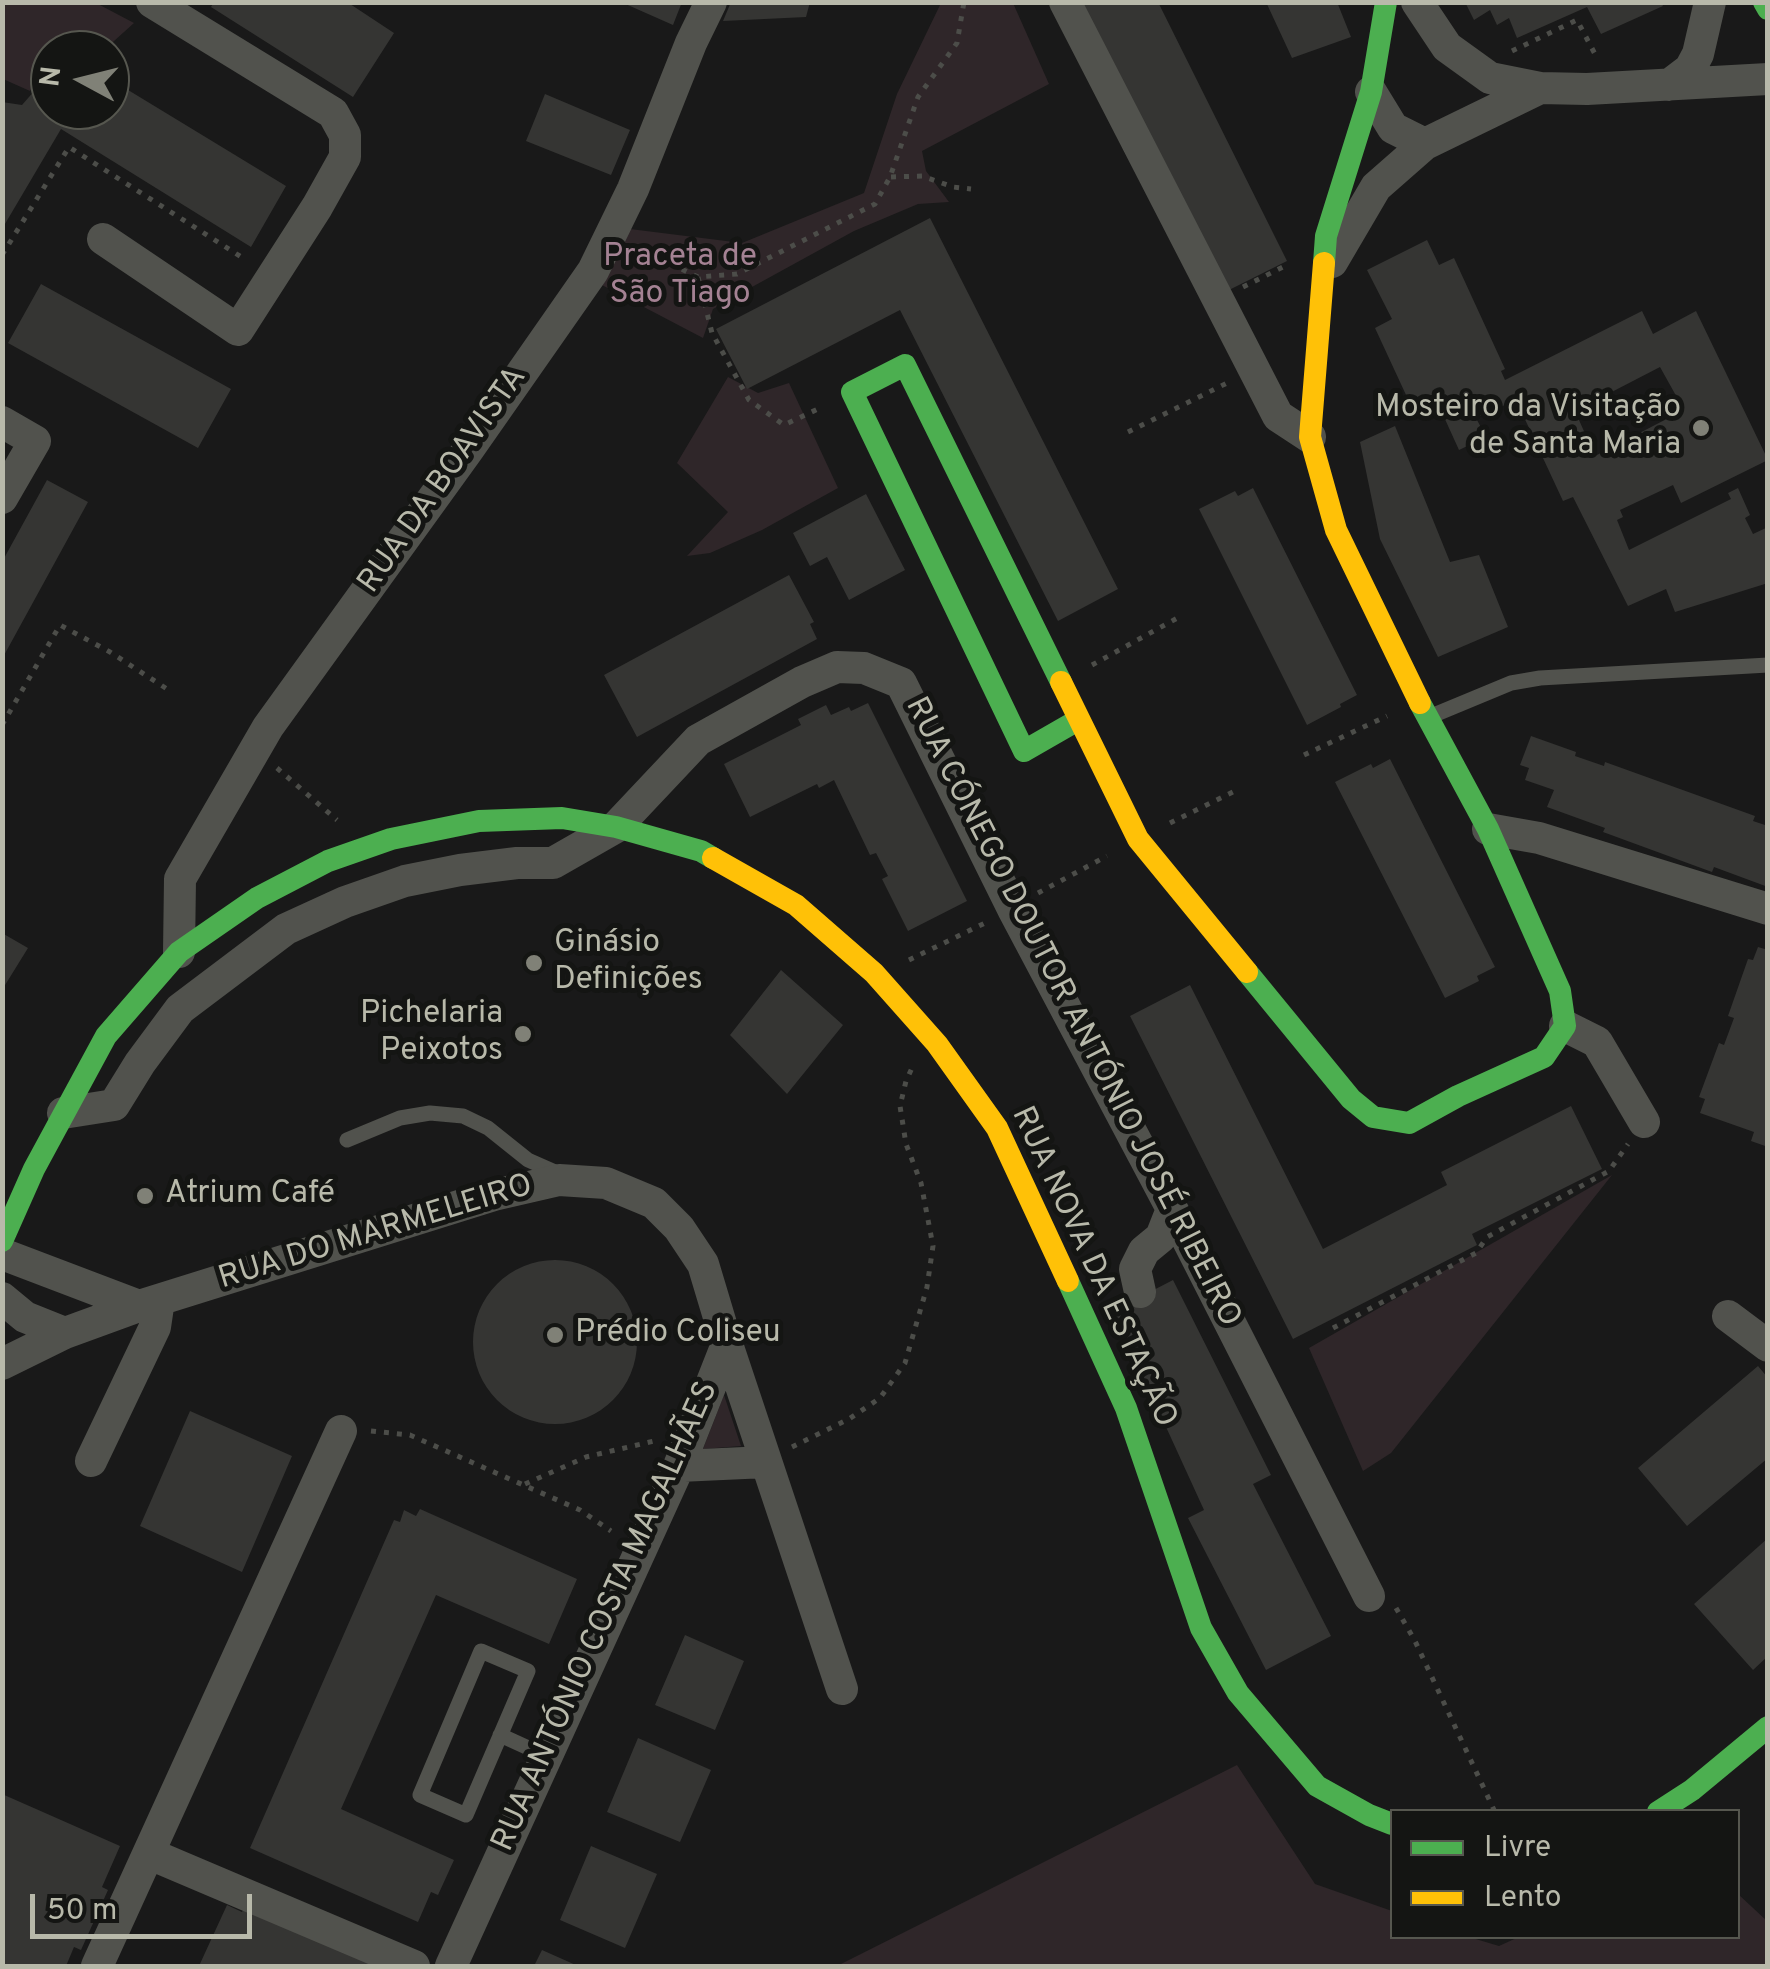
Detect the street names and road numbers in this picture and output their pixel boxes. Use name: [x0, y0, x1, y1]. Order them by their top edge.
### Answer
street label: RUA DA BOAVISTA: [352, 360, 536, 602]
street label: RUA CÓNEGO DOUTOR ANTÓNIO JOSÉ RIBEIRO: [895, 692, 1247, 1334]
street label: RUA NOVA DA ESTAÇÃO: [1001, 1102, 1183, 1434]
street label: RUA DO MARMELEIRO: [214, 1168, 538, 1300]
street label: RUA ANTÓNIO COSTA MAGALHÃES: [486, 1376, 728, 1858]

